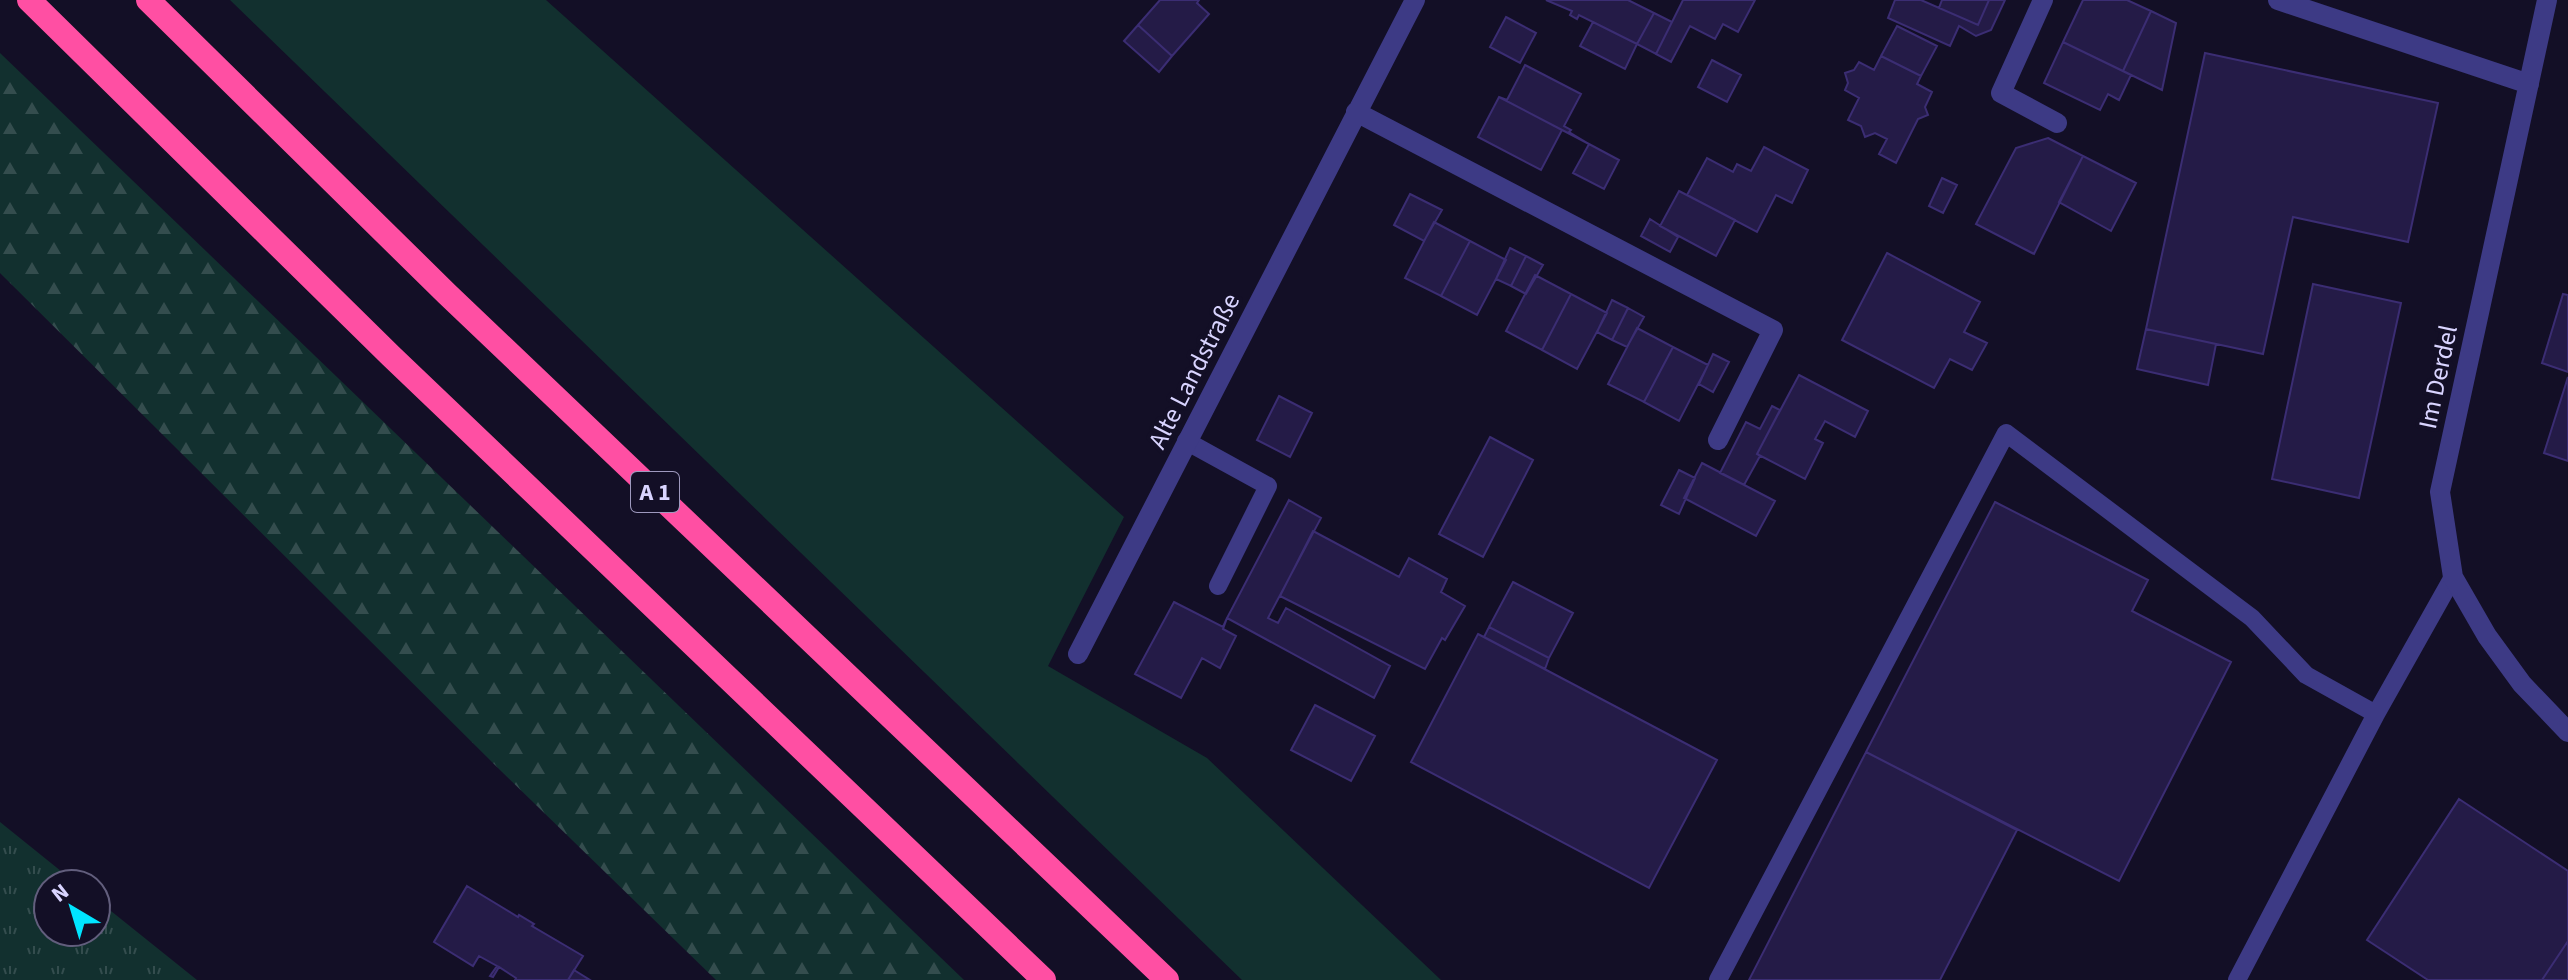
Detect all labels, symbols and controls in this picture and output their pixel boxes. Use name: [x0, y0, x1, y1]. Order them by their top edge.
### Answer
street label: Alte Landstraße: [1139, 287, 1249, 455]
street label: Im Derdel: [2409, 322, 2467, 432]
road number: A 1: [631, 472, 679, 512]
north arrow: [32, 868, 112, 948]
text: N: [45, 876, 76, 910]

